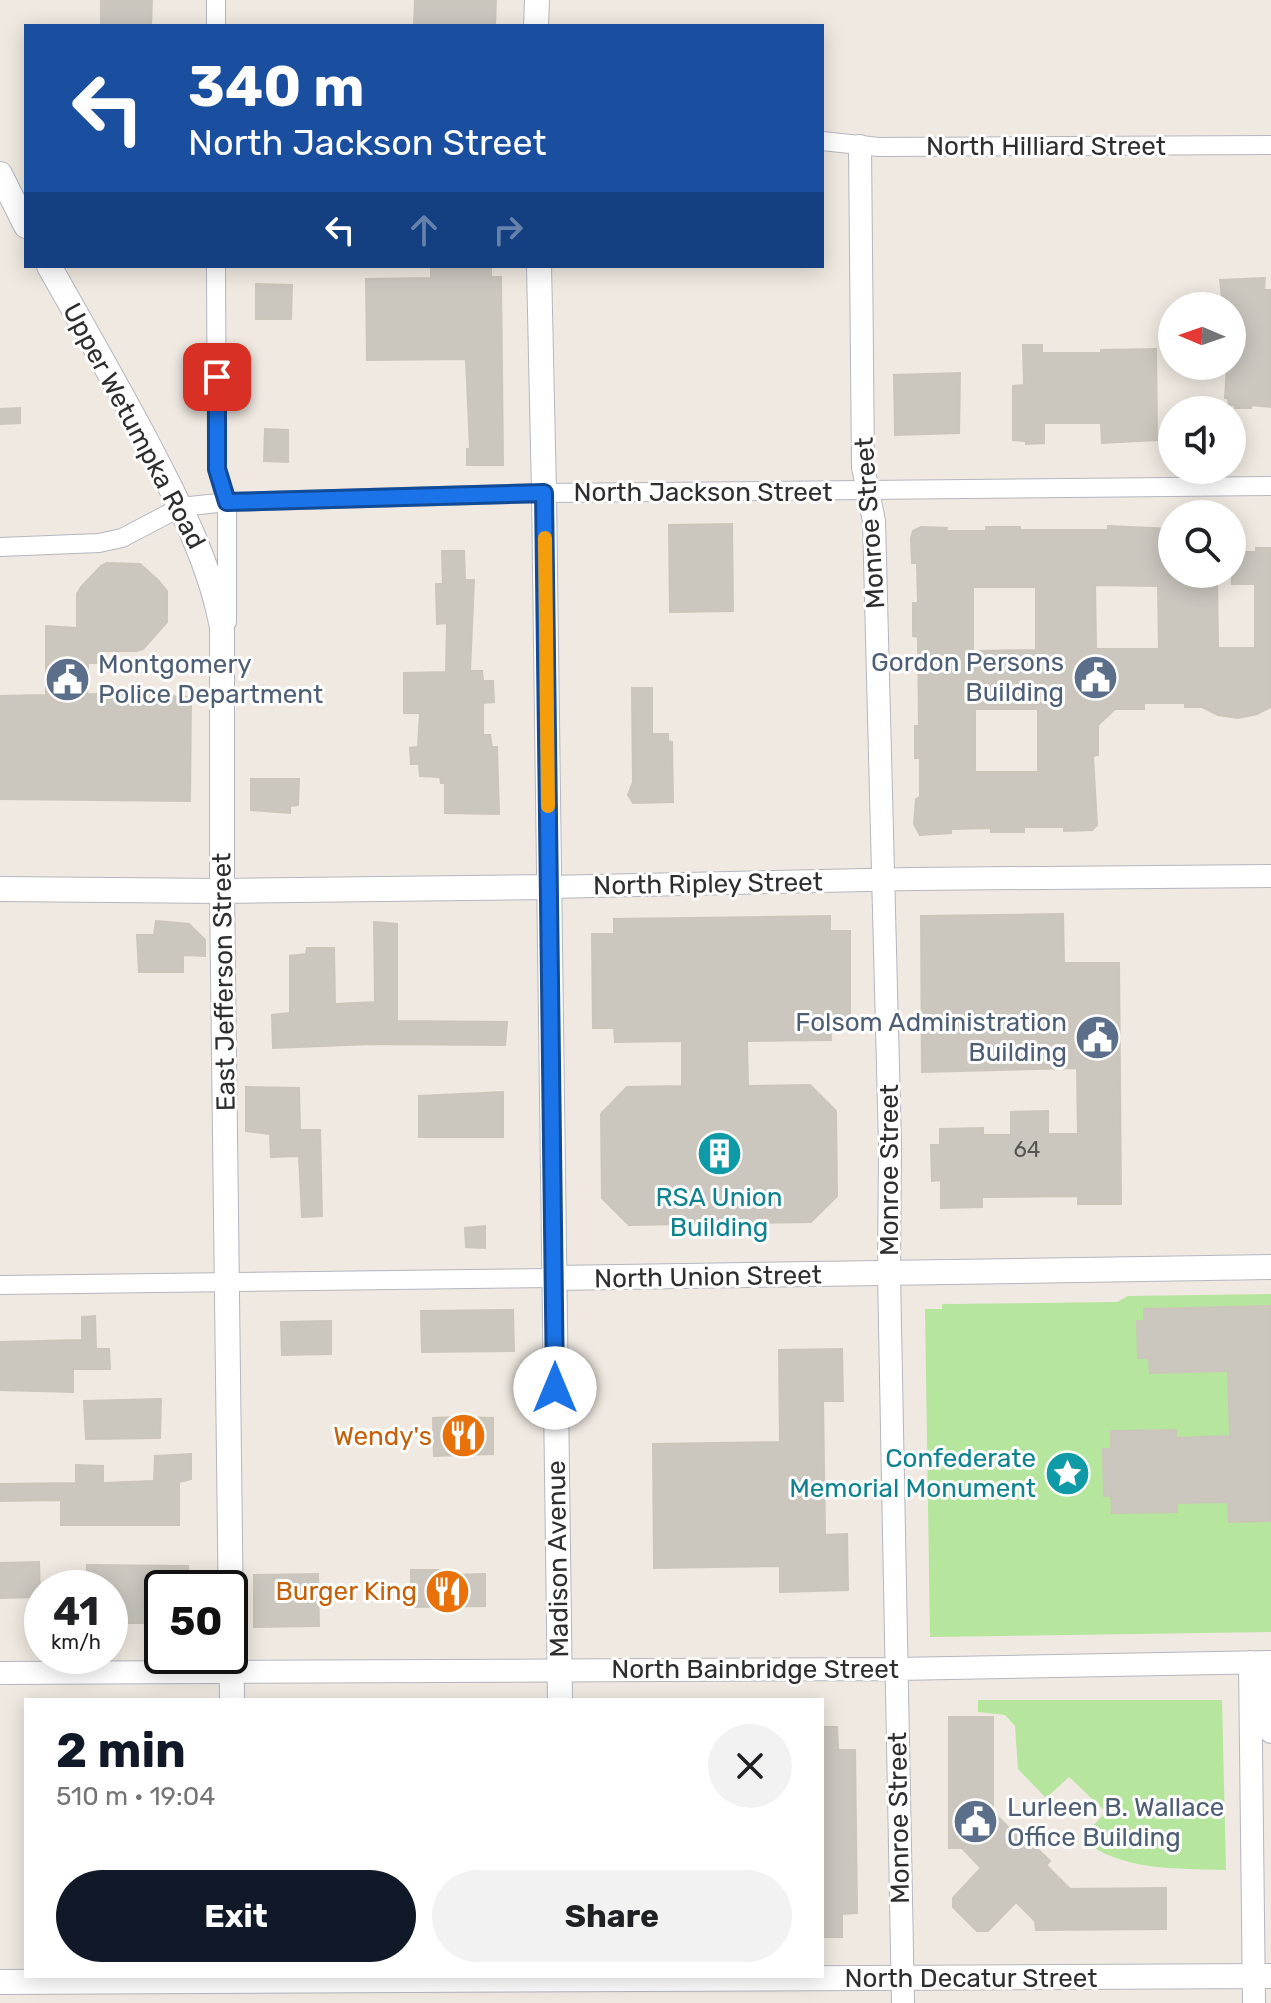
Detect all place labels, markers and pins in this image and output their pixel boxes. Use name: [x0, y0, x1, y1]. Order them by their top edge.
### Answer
pin: [183, 343, 251, 411]
place label: Gordon Persons Building: [871, 647, 1064, 708]
place label: Montgomery Police Department: [98, 649, 323, 710]
public building icon: Gordon Persons Building: [1071, 653, 1119, 701]
public building icon: Montgomery Police Department: [43, 655, 91, 703]
place label: Folsom Administration Building: [795, 1007, 1067, 1068]
public building icon: Folsom Administration Building: [1074, 1013, 1122, 1061]
building icon: RSA Union Building: [695, 1130, 743, 1178]
place label: RSA Union Building: [656, 1182, 783, 1243]
restaurant icon: Wendy's: [439, 1412, 487, 1460]
place label: Wendy's: [333, 1421, 432, 1452]
place label: Confederate Memorial Monument: [789, 1443, 1036, 1504]
place icon: Confederate Memorial Monument: [1043, 1449, 1091, 1497]
restaurant icon: Burger King: [424, 1567, 472, 1615]
place label: Burger King: [275, 1576, 417, 1607]
place label: Lurleen B. Wallace Office Building: [1007, 1792, 1224, 1853]
public building icon: Lurleen B. Wallace Office Building: [952, 1798, 1000, 1846]

